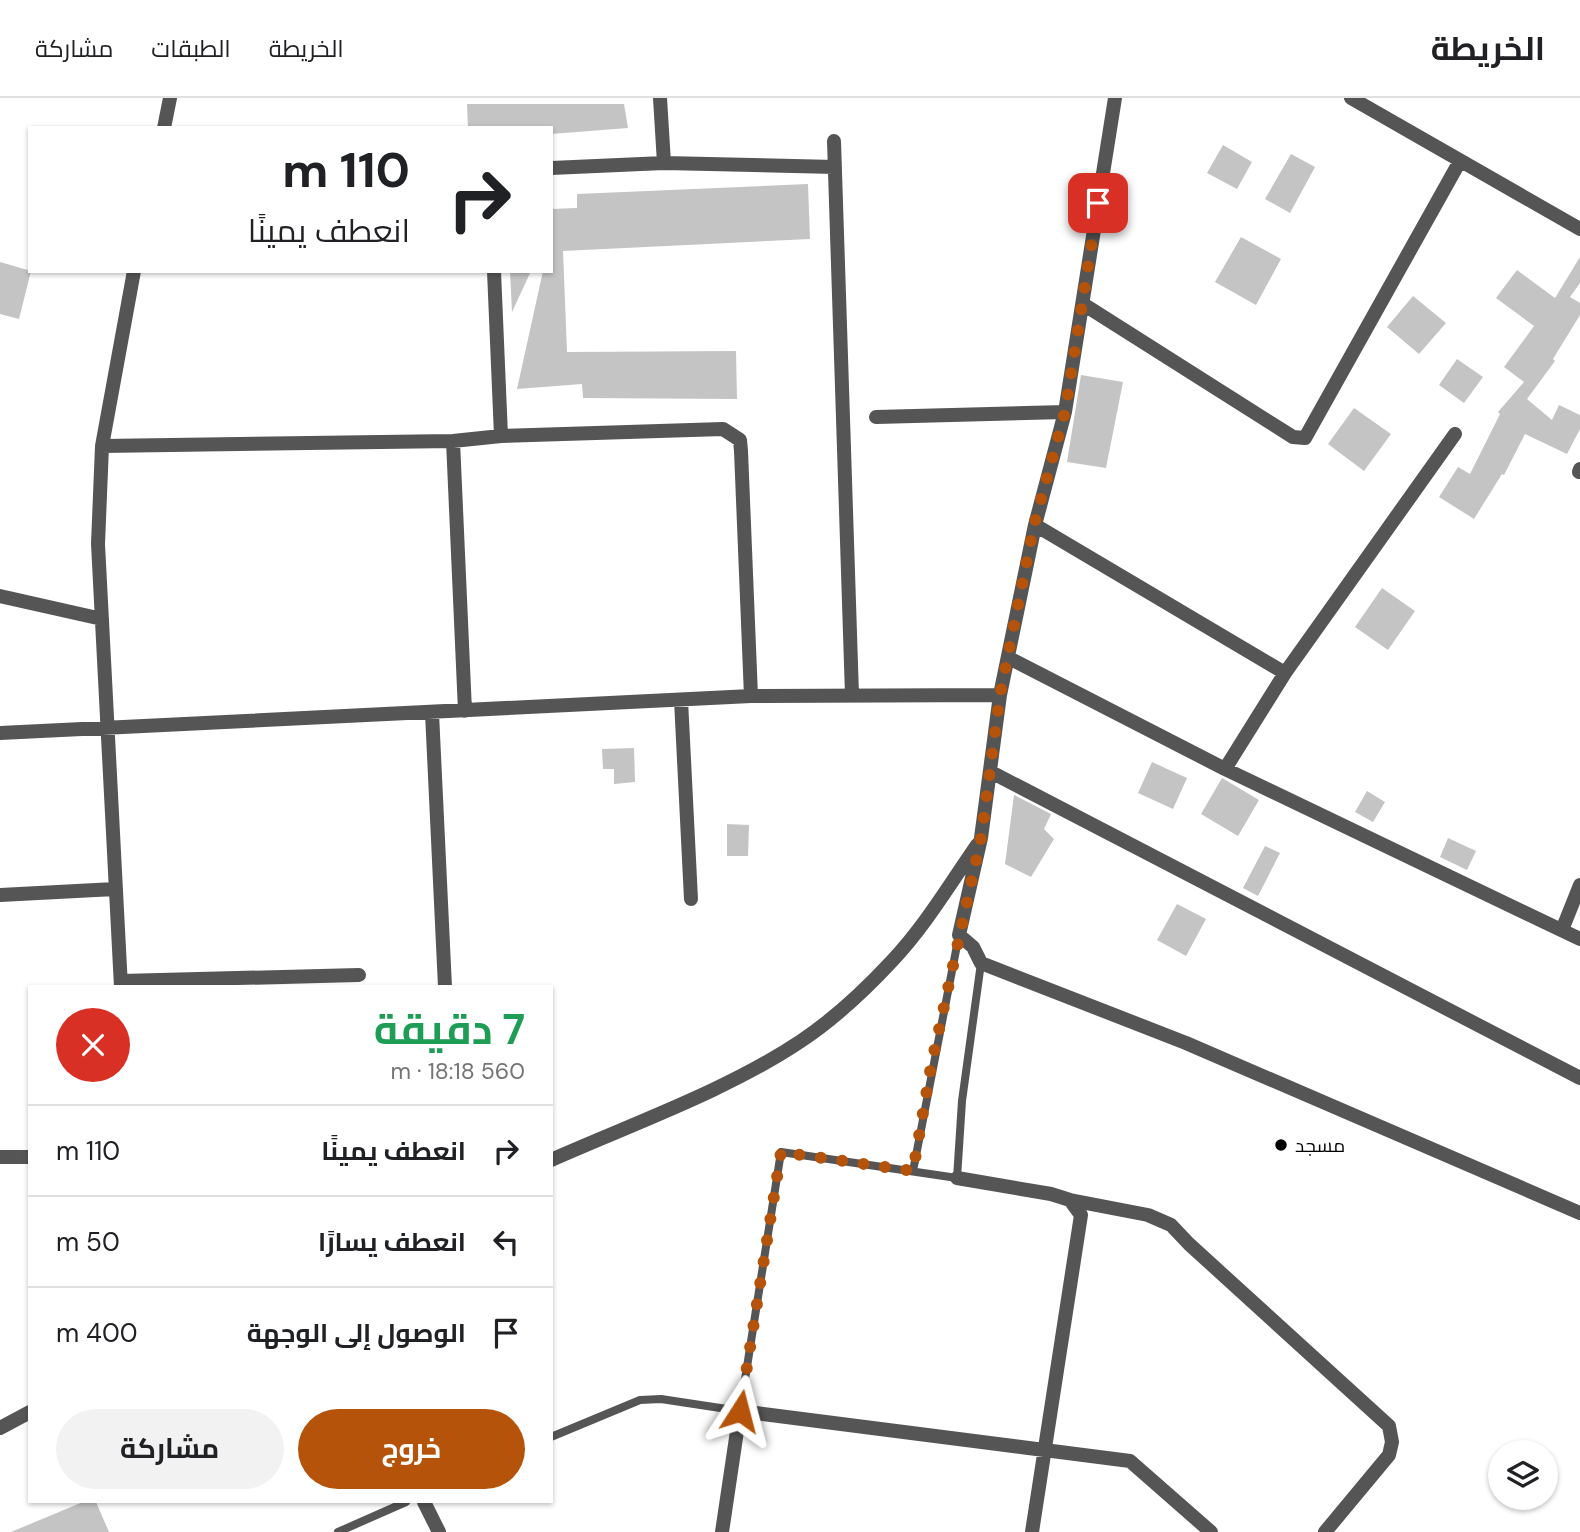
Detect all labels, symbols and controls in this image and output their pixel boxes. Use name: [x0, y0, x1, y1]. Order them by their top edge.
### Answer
text: الخريطة: [1431, 27, 1545, 70]
text: مشاركة: [35, 33, 113, 64]
text: الطبقات: [151, 33, 231, 64]
text: الخريطة: [269, 33, 344, 64]
text: 110 m: [282, 138, 410, 202]
icon: right: [434, 154, 525, 245]
pin: [1068, 173, 1128, 233]
icon: arrive: [1079, 184, 1117, 222]
text: انعطف يمينًا: [248, 210, 410, 252]
text: 7 دقيقة: [374, 1002, 525, 1057]
button: close: [56, 1008, 130, 1082]
text: 560 m · 18:18: [390, 1056, 525, 1086]
icon: right: [487, 1132, 525, 1170]
place label: مسجد: [1295, 1133, 1345, 1158]
text: 110 m: [56, 1134, 120, 1168]
text: انعطف يمينًا: [321, 1134, 466, 1168]
marker: مسجد: [1273, 1137, 1289, 1153]
icon: left: [487, 1223, 525, 1261]
text: 50 m: [56, 1225, 120, 1259]
text: انعطف يسارًا: [318, 1225, 466, 1259]
icon: arrive: [487, 1314, 525, 1352]
text: 400 m: [56, 1316, 137, 1350]
text: الوصول إلى الوجهة: [247, 1316, 466, 1350]
position arrow: [703, 1374, 777, 1448]
button: مشاركة: [56, 1409, 284, 1489]
button: خروج: [298, 1409, 525, 1489]
map controls: [1488, 1440, 1558, 1510]
button: layers: [1488, 1440, 1558, 1510]

